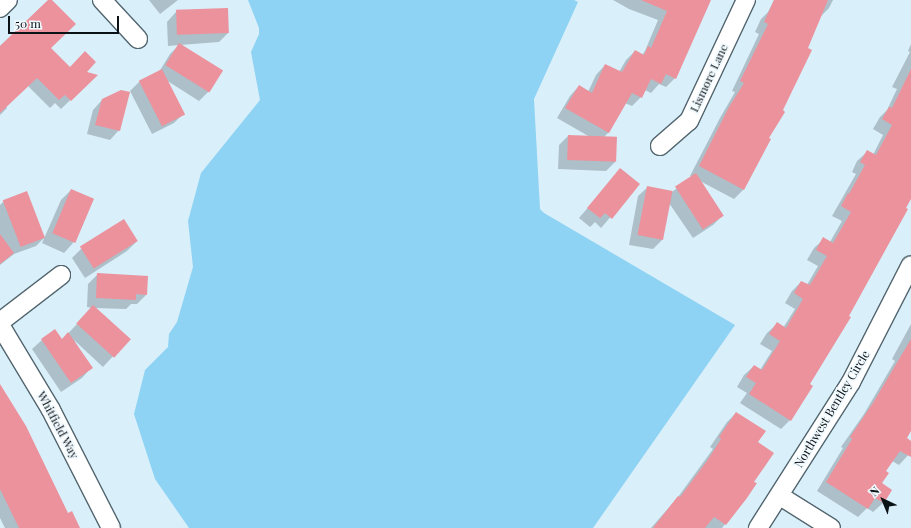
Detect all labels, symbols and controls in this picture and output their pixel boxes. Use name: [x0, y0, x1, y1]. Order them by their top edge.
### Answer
scale bar: [10, 8, 121, 34]
text: 50 m: [15, 15, 41, 31]
street label: Lismore Lane: [687, 42, 731, 114]
street label: Northwest Bentley Circle: [791, 348, 873, 470]
street label: Whitfield Way: [34, 389, 82, 461]
north arrow: [863, 480, 903, 520]
text: N: [866, 483, 882, 499]

